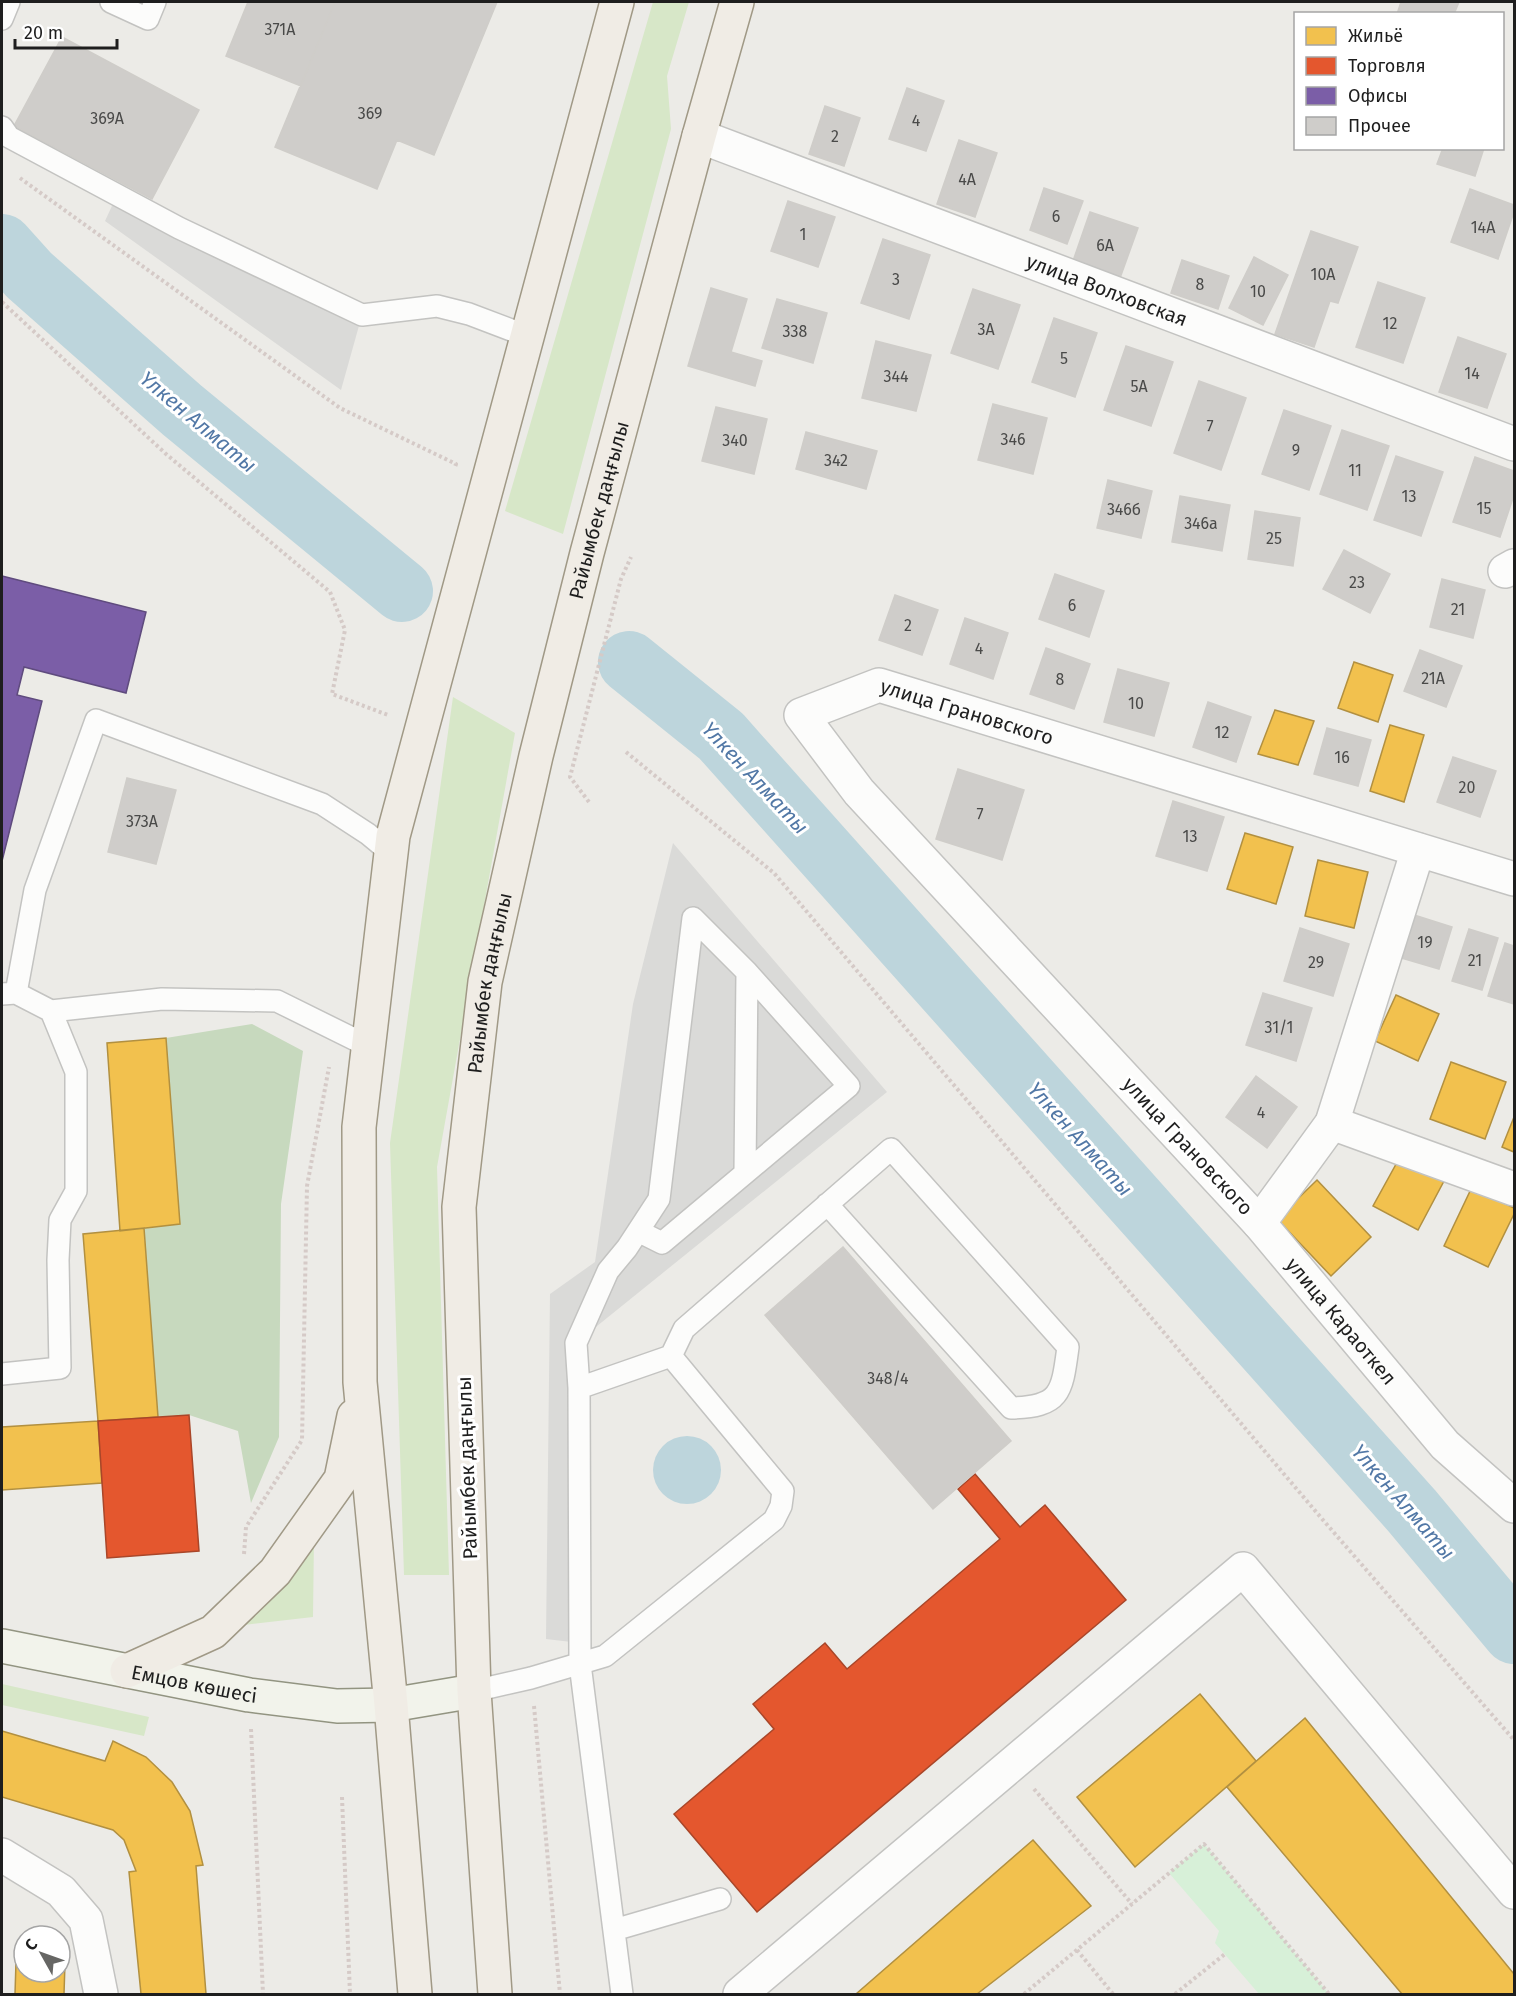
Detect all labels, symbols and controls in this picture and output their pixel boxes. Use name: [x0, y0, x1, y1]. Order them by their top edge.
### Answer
scale bar: [15, 12, 117, 50]
legend: [1294, 12, 1504, 150]
house number: 371А: [265, 20, 296, 39]
text: 20 m: [24, 22, 63, 44]
text: Жильё: [1348, 25, 1403, 47]
text: Торговля: [1348, 55, 1426, 77]
text: Офисы: [1348, 85, 1408, 107]
house number: 369: [358, 104, 382, 123]
house number: 369А: [90, 109, 125, 128]
house number: 4: [912, 111, 921, 130]
text: Прочее: [1348, 115, 1411, 137]
house number: 2: [831, 127, 839, 146]
house number: 4А: [958, 170, 977, 189]
house number: 6: [1052, 207, 1060, 226]
house number: 14А: [1471, 218, 1496, 237]
house number: 1: [800, 225, 806, 244]
house number: 6А: [1096, 236, 1115, 255]
street label: улица Волховская: [1023, 249, 1191, 331]
house number: 10А: [1310, 265, 1336, 284]
house number: 3: [892, 270, 900, 289]
house number: 8: [1196, 275, 1205, 294]
house number: 10: [1250, 282, 1266, 301]
house number: 12: [1383, 314, 1397, 333]
house number: 3А: [977, 320, 995, 339]
house number: 338: [783, 322, 808, 341]
house number: 5: [1060, 349, 1068, 368]
house number: 14: [1464, 364, 1480, 383]
water label: Үлкен Алматы: [134, 366, 262, 478]
house number: 344: [884, 367, 909, 386]
house number: 5А: [1130, 377, 1148, 396]
house number: 7: [1206, 417, 1214, 436]
street label: Райымбек даңғылы: [564, 418, 634, 602]
house number: 346: [1001, 430, 1025, 449]
house number: 340: [722, 431, 748, 450]
house number: 9: [1292, 441, 1300, 460]
house number: 342: [824, 451, 848, 470]
house number: 11: [1348, 461, 1362, 480]
house number: 13: [1402, 487, 1416, 506]
house number: 15: [1477, 499, 1491, 518]
house number: 346б: [1107, 500, 1141, 519]
house number: 346а: [1184, 514, 1218, 533]
house number: 25: [1266, 529, 1282, 548]
house number: 23: [1349, 573, 1365, 592]
house number: 6: [1068, 596, 1076, 615]
house number: 21: [1451, 600, 1465, 619]
house number: 2: [904, 616, 912, 635]
house number: 4: [975, 639, 984, 658]
house number: 21А: [1421, 669, 1446, 688]
house number: 8: [1056, 670, 1065, 689]
street label: улица Грановского: [878, 674, 1056, 750]
house number: 10: [1128, 694, 1144, 713]
water label: Үлкен Алматы: [696, 716, 814, 840]
house number: 12: [1215, 723, 1229, 742]
house number: 16: [1334, 748, 1350, 767]
house number: 20: [1459, 778, 1475, 797]
house number: 7: [976, 805, 984, 824]
house number: 373А: [126, 812, 159, 831]
house number: 13: [1183, 827, 1197, 846]
street label: Райымбек даңғылы: [463, 890, 517, 1075]
house number: 19: [1417, 933, 1433, 952]
house number: 21: [1468, 951, 1482, 970]
house number: 29: [1308, 953, 1324, 972]
house number: 31/1: [1265, 1018, 1293, 1037]
street label: улица Грановского: [1118, 1072, 1258, 1220]
water label: Үлкен Алматы: [1022, 1077, 1138, 1201]
house number: 4: [1257, 1103, 1266, 1122]
street label: улица Караоткел: [1281, 1253, 1401, 1390]
house number: 348/4: [867, 1369, 909, 1388]
street label: Райымбек даңғылы: [452, 1376, 482, 1560]
water label: Үлкен Алматы: [1346, 1439, 1460, 1565]
street label: Емцов көшесі: [129, 1660, 259, 1708]
north arrow: [12, 1924, 72, 1984]
text: С: [21, 1934, 42, 1954]

